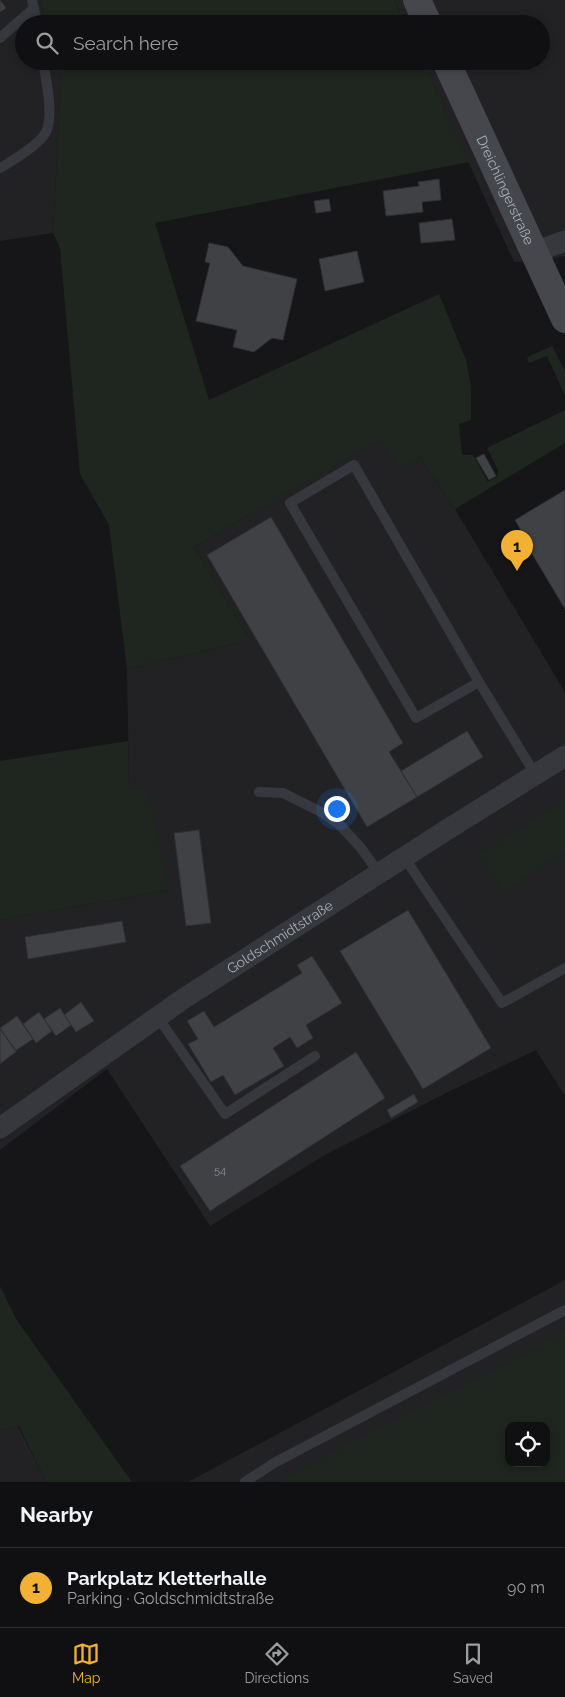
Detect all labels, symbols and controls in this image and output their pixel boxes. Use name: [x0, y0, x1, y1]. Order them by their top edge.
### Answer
search box: [15, 15, 550, 70]
icon: search: [33, 29, 61, 57]
text: Search here: [73, 32, 179, 54]
street label: Dreichlingerstraße: [473, 133, 538, 247]
pin: 1: [501, 530, 533, 571]
your location: [324, 796, 350, 822]
street label: Goldschmidtstraße: [224, 897, 336, 977]
house number: 54: [214, 1164, 226, 1177]
map controls: [505, 1422, 550, 1467]
button: locate: [505, 1422, 550, 1467]
text: Nearby: [20, 1502, 93, 1527]
text: Parkplatz Kletterhalle: [67, 1567, 267, 1589]
text: 1: [32, 1578, 40, 1597]
text: 90 m: [507, 1578, 545, 1597]
text: Parking · Goldschmidtstraße: [67, 1589, 274, 1608]
tab: Map: [72, 1640, 100, 1686]
tab: Directions: [244, 1640, 309, 1686]
tab: Saved: [453, 1640, 493, 1686]

